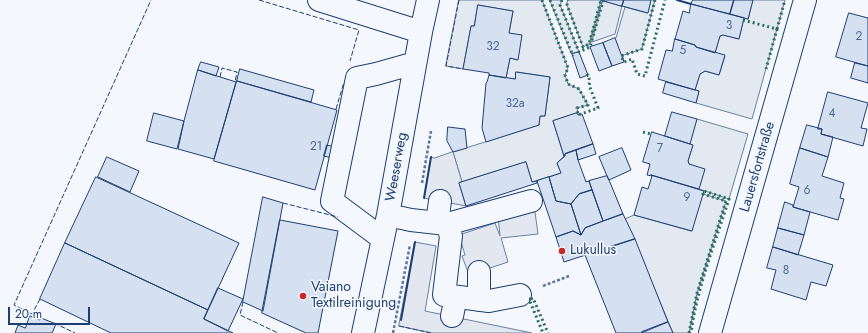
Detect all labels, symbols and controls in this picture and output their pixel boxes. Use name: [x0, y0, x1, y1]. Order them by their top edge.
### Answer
house number: 3: [726, 19, 732, 33]
house number: 2: [856, 30, 862, 44]
house number: 32: [486, 40, 500, 54]
house number: 5: [680, 44, 686, 58]
house number: 32a: [505, 97, 525, 111]
house number: 4: [829, 107, 835, 121]
street label: Lauersfortstraße: [737, 120, 779, 214]
street label: Weeserweg: [383, 131, 411, 203]
house number: 21: [310, 140, 322, 154]
house number: 7: [657, 142, 663, 156]
house number: 6: [804, 184, 810, 198]
house number: 9: [684, 191, 690, 205]
place label: Lukullus: [570, 243, 616, 259]
marker: Lukullus: [557, 246, 567, 256]
house number: 8: [783, 264, 789, 278]
place label: Vaiano Textilreinigung: [311, 280, 396, 312]
marker: Vaiano Textilreinigung: [298, 291, 308, 301]
scale bar: [10, 299, 92, 325]
text: 20 m: [15, 305, 42, 323]

